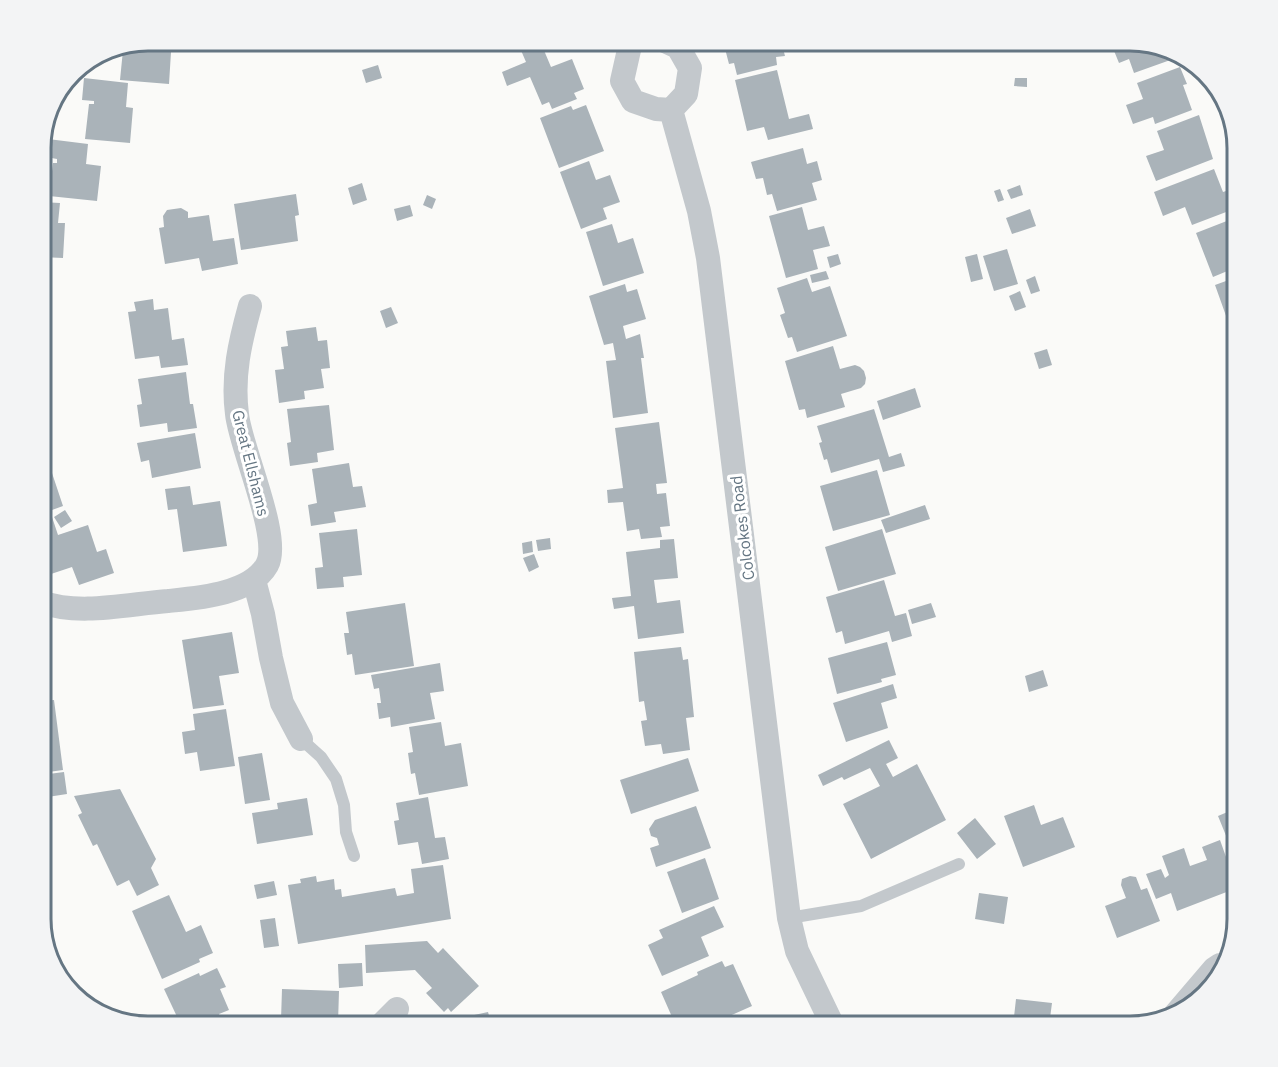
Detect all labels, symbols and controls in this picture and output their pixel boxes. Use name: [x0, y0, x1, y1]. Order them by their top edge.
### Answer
street label: Great Ellshams: [228, 408, 274, 518]
street label: Colcokes Road: [726, 474, 758, 582]

